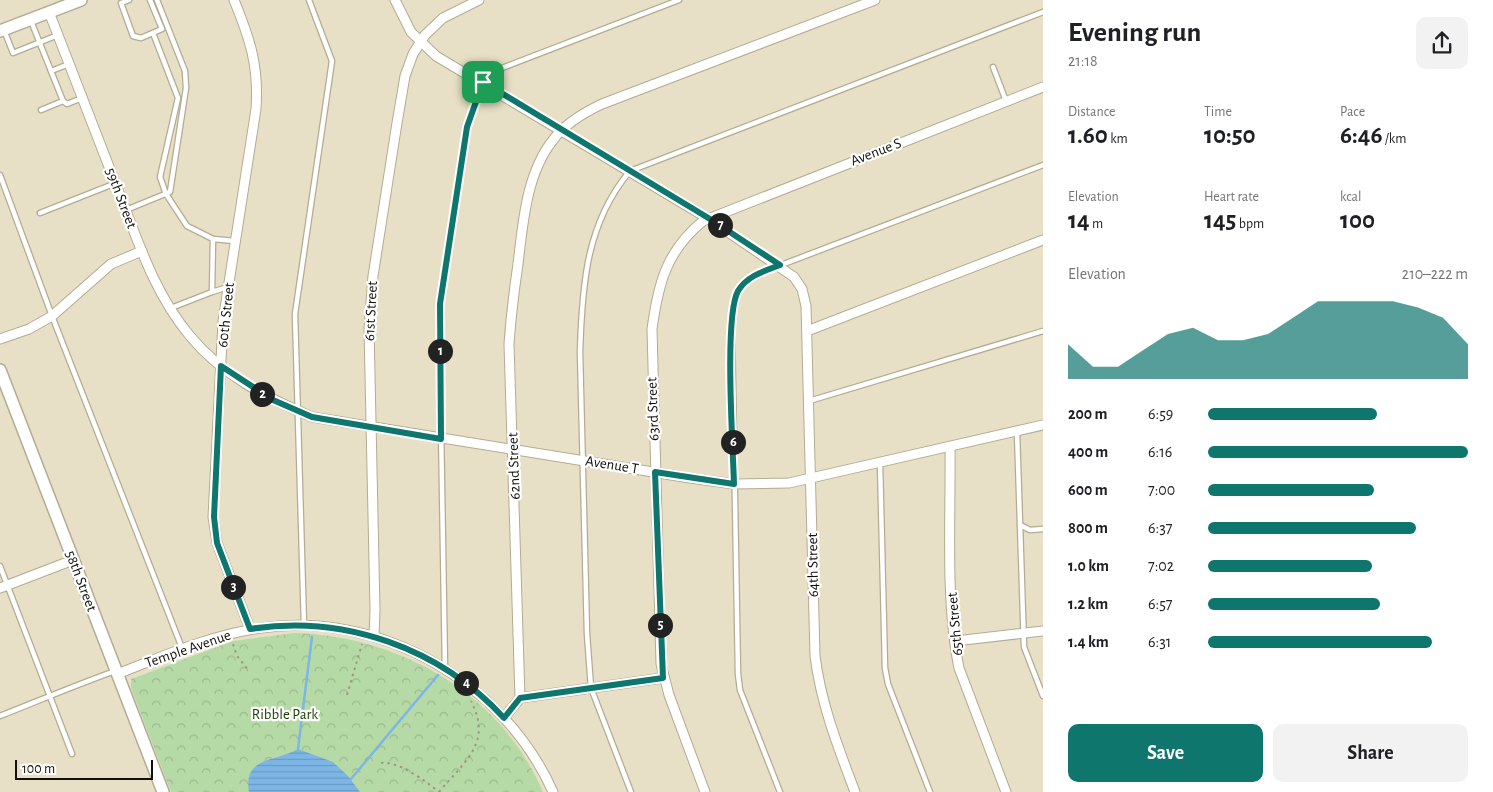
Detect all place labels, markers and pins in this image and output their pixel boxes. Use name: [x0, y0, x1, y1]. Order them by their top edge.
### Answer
pin: [462, 61, 504, 103]
pin: 7: [708, 212, 732, 238]
pin: 1: [428, 338, 452, 364]
pin: 2: [250, 382, 274, 406]
pin: 6: [720, 430, 746, 454]
pin: 3: [220, 574, 246, 600]
pin: 5: [648, 612, 672, 638]
pin: 4: [454, 670, 478, 696]

